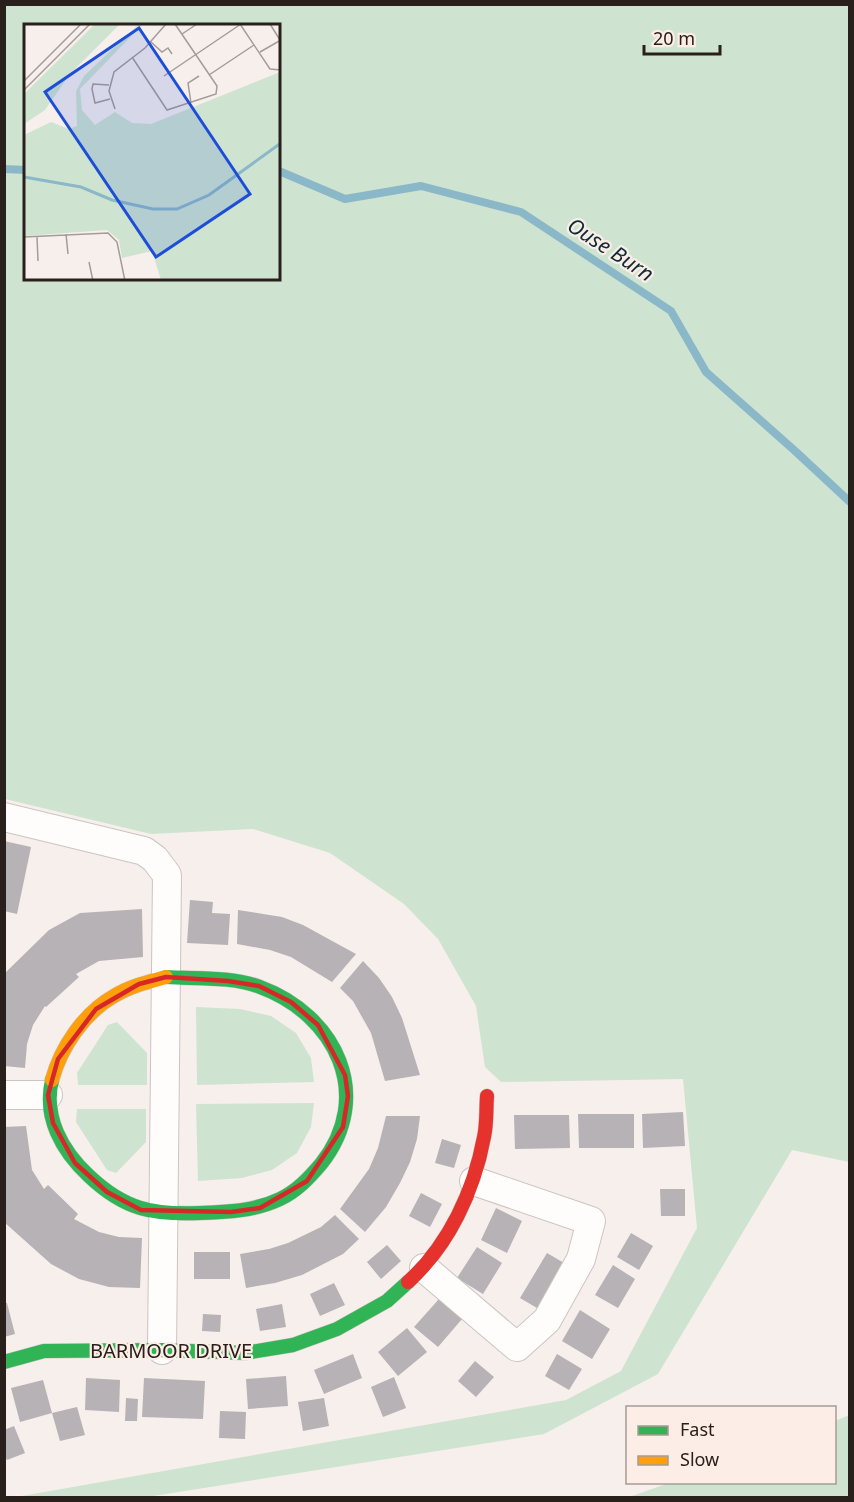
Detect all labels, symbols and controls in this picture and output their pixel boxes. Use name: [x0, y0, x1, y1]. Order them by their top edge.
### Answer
scale bar: [644, 18, 720, 56]
inset map: [24, 24, 280, 280]
text: 20 m: [653, 26, 695, 50]
water label: Ouse Burn: [562, 211, 660, 287]
street label: BARMOOR DRIVE: [90, 1337, 252, 1364]
legend: [626, 1406, 836, 1484]
text: Fast: [680, 1417, 715, 1441]
text: Slow: [680, 1447, 719, 1471]

